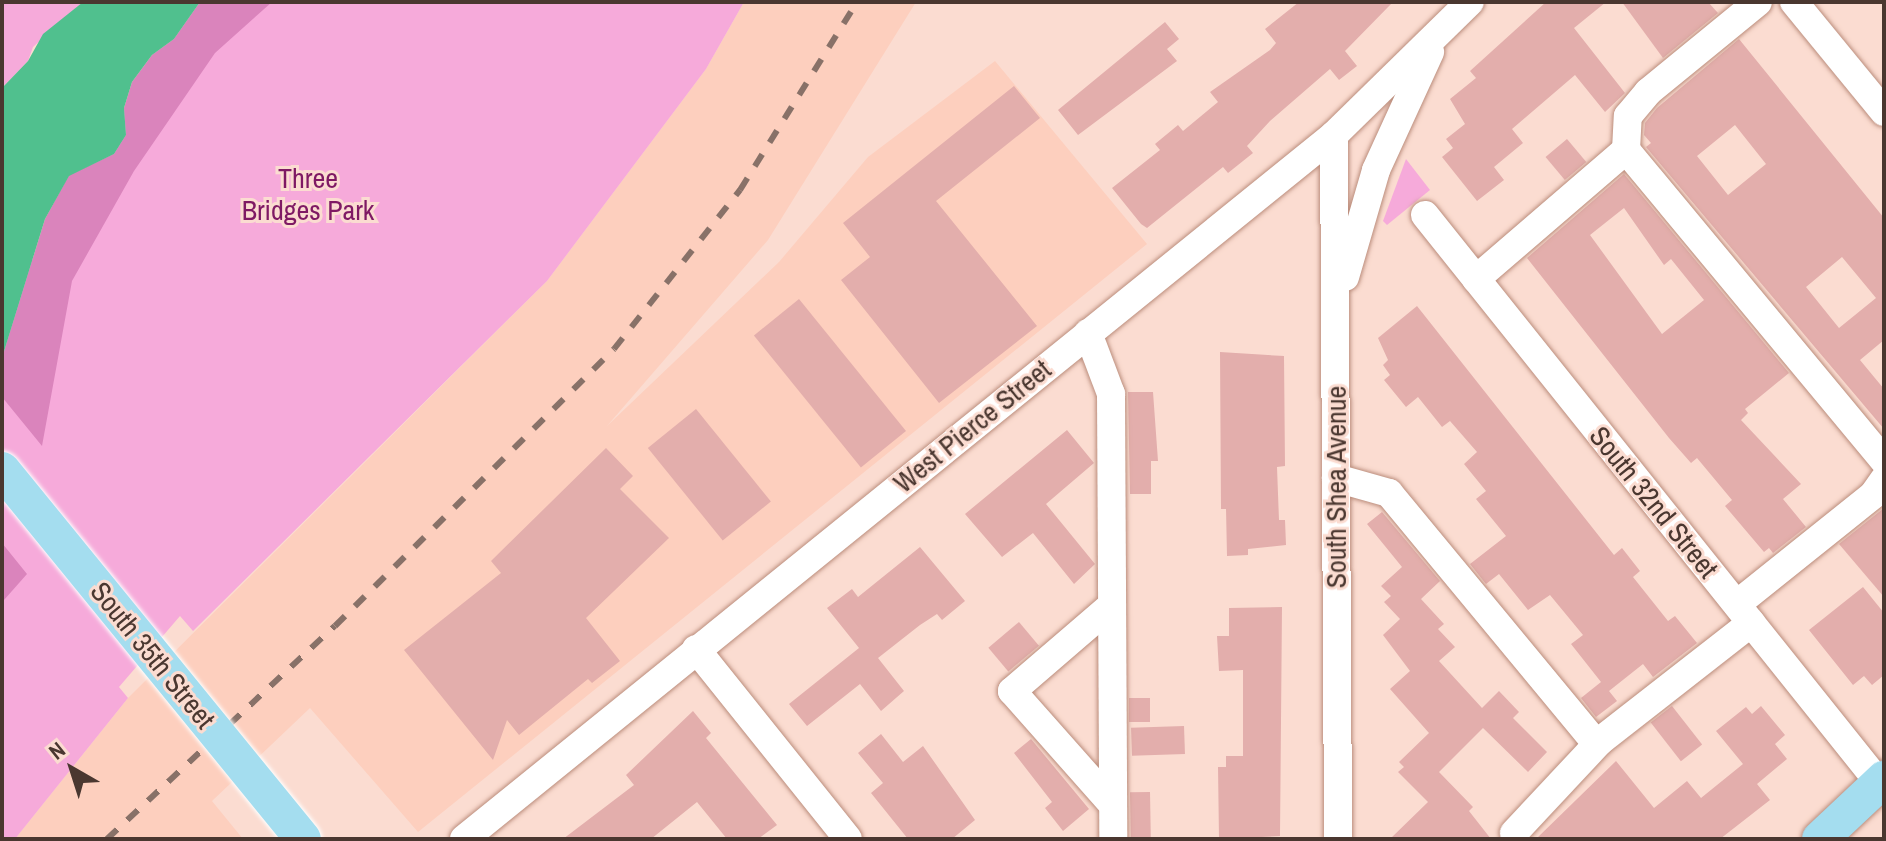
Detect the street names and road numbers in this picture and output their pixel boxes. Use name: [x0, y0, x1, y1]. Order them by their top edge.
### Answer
street label: West Pierce Street: [887, 352, 1057, 500]
street label: South Shea Avenue: [1319, 385, 1353, 589]
street label: South 32nd Street: [1583, 419, 1725, 585]
street label: South 35th Street: [84, 575, 222, 735]

